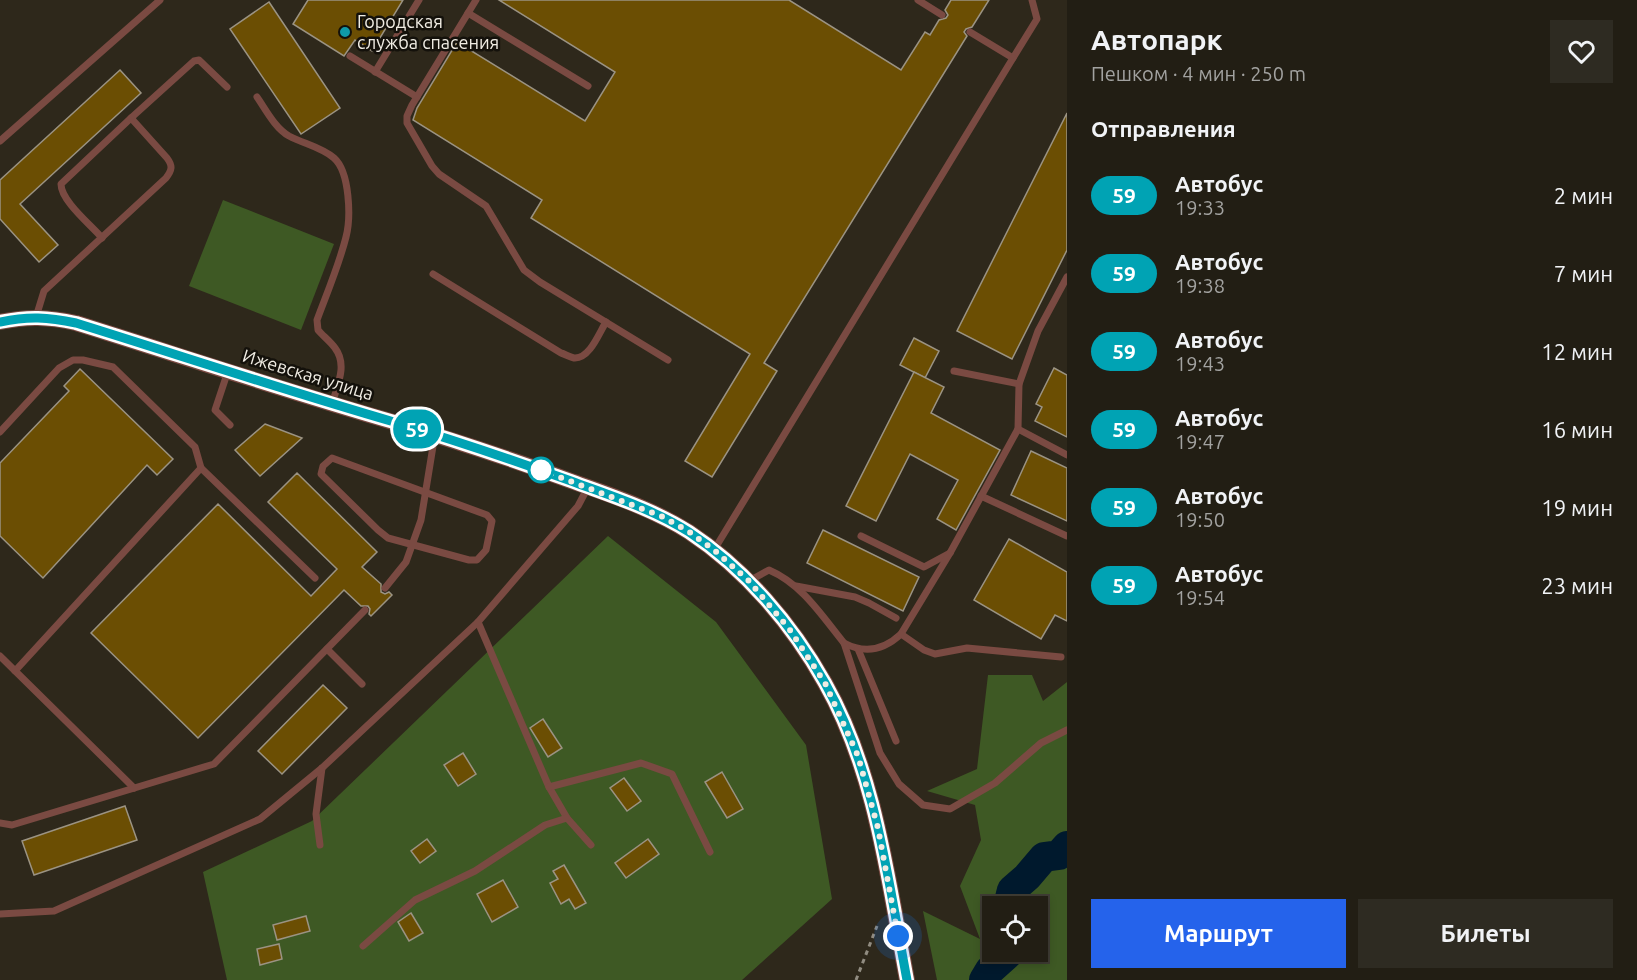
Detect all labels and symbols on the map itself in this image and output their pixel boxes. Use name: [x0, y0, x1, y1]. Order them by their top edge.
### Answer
place label: Городская служба спасения: [357, 11, 499, 52]
marker: Городская служба спасения: [338, 25, 352, 39]
street label: Ижевская улица: [240, 345, 376, 403]
line badge: 59: [390, 410, 444, 448]
unlabelled marker: [528, 457, 554, 483]
your location: [883, 921, 913, 951]

